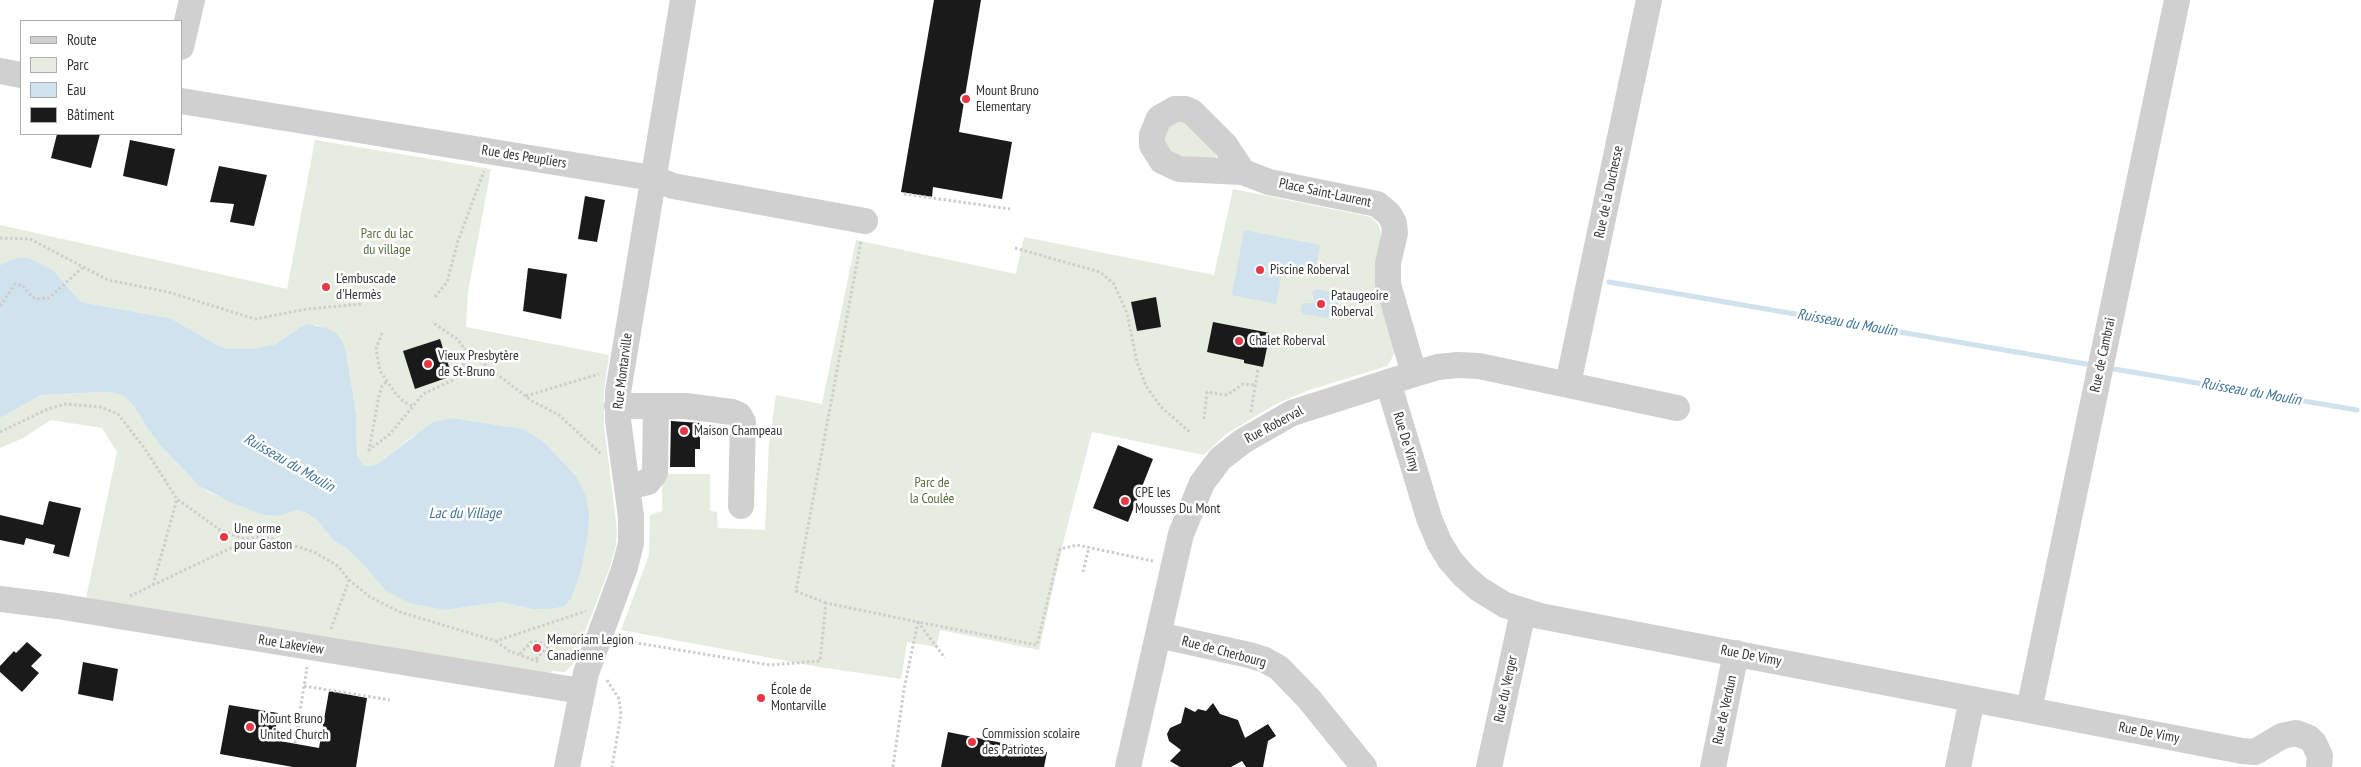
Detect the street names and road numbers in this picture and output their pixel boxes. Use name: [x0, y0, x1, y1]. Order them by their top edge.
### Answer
street label: Rue des Peupliers: [480, 142, 568, 172]
street label: Rue de la Duchesse: [1591, 144, 1627, 240]
street label: Place Saint-Laurent: [1277, 175, 1373, 211]
street label: Rue de Cambrai: [2087, 316, 2119, 394]
street label: Rue Montarville: [610, 332, 636, 410]
street label: Rue Roberval: [1242, 403, 1306, 447]
street label: Rue De Vimy: [1389, 410, 1423, 474]
street label: Rue Lakeview: [257, 632, 325, 658]
street label: Rue de Cherbourg: [1180, 633, 1268, 671]
street label: Rue De Vimy: [1719, 642, 1783, 670]
street label: Rue du Verger: [1491, 654, 1521, 724]
street label: Rue de Verdun: [1710, 674, 1740, 746]
street label: Rue De Vimy: [2117, 719, 2181, 747]

